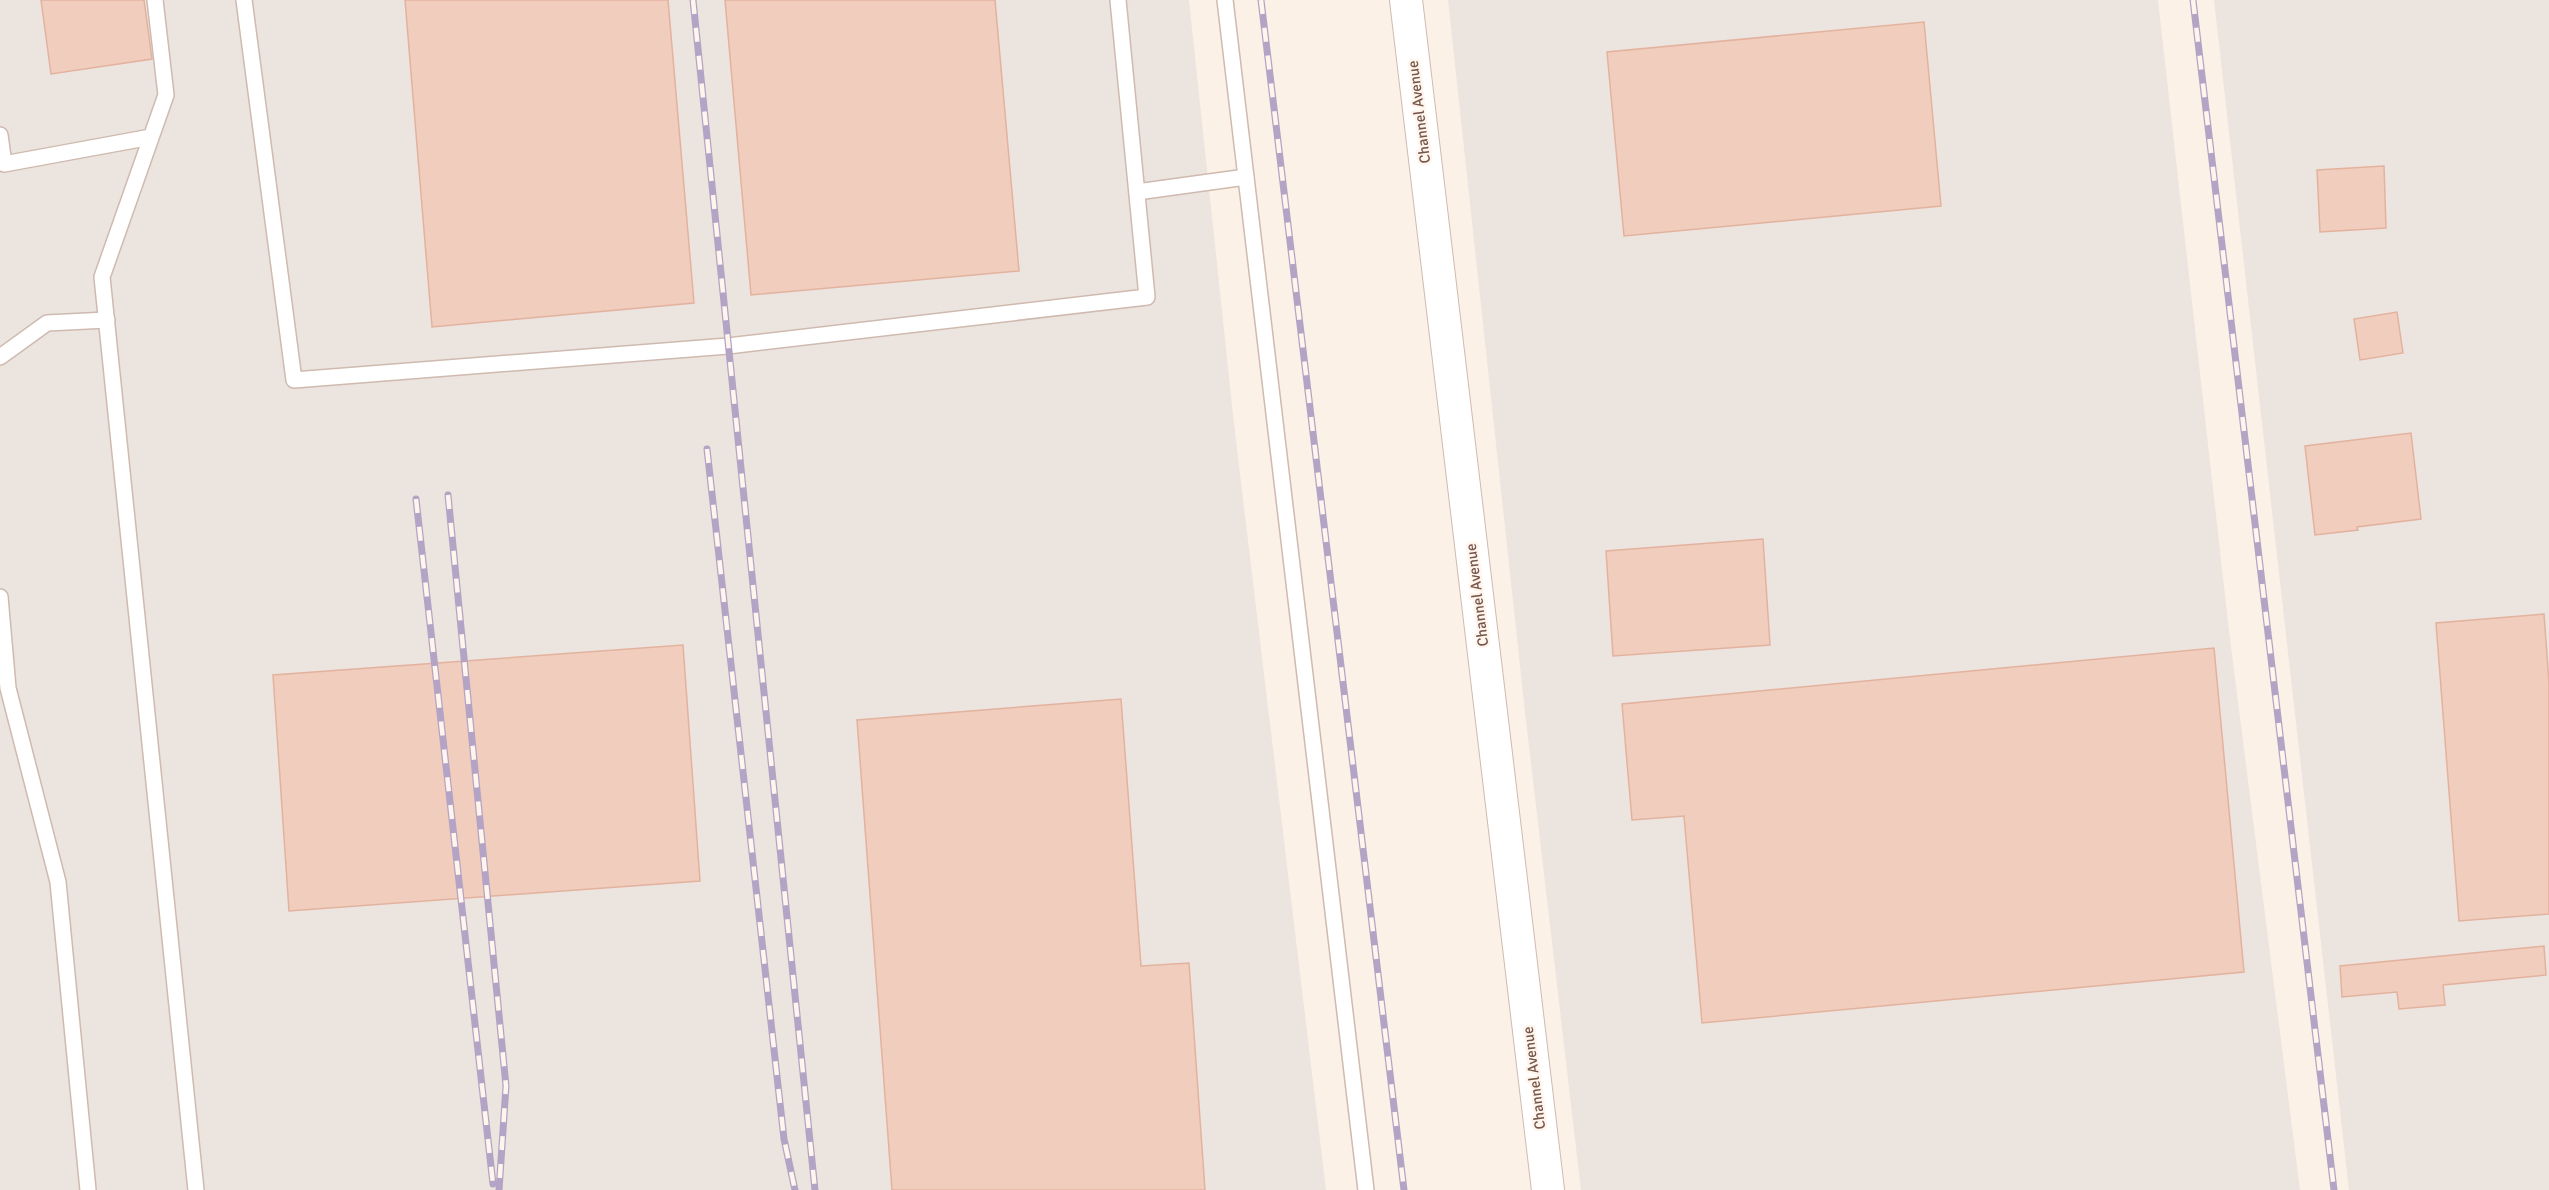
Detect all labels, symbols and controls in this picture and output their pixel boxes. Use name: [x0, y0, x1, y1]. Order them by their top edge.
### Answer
street label: Channel Avenue: [1404, 60, 1434, 164]
street label: Channel Avenue: [1462, 543, 1492, 647]
street label: Channel Avenue: [1519, 1026, 1549, 1130]

